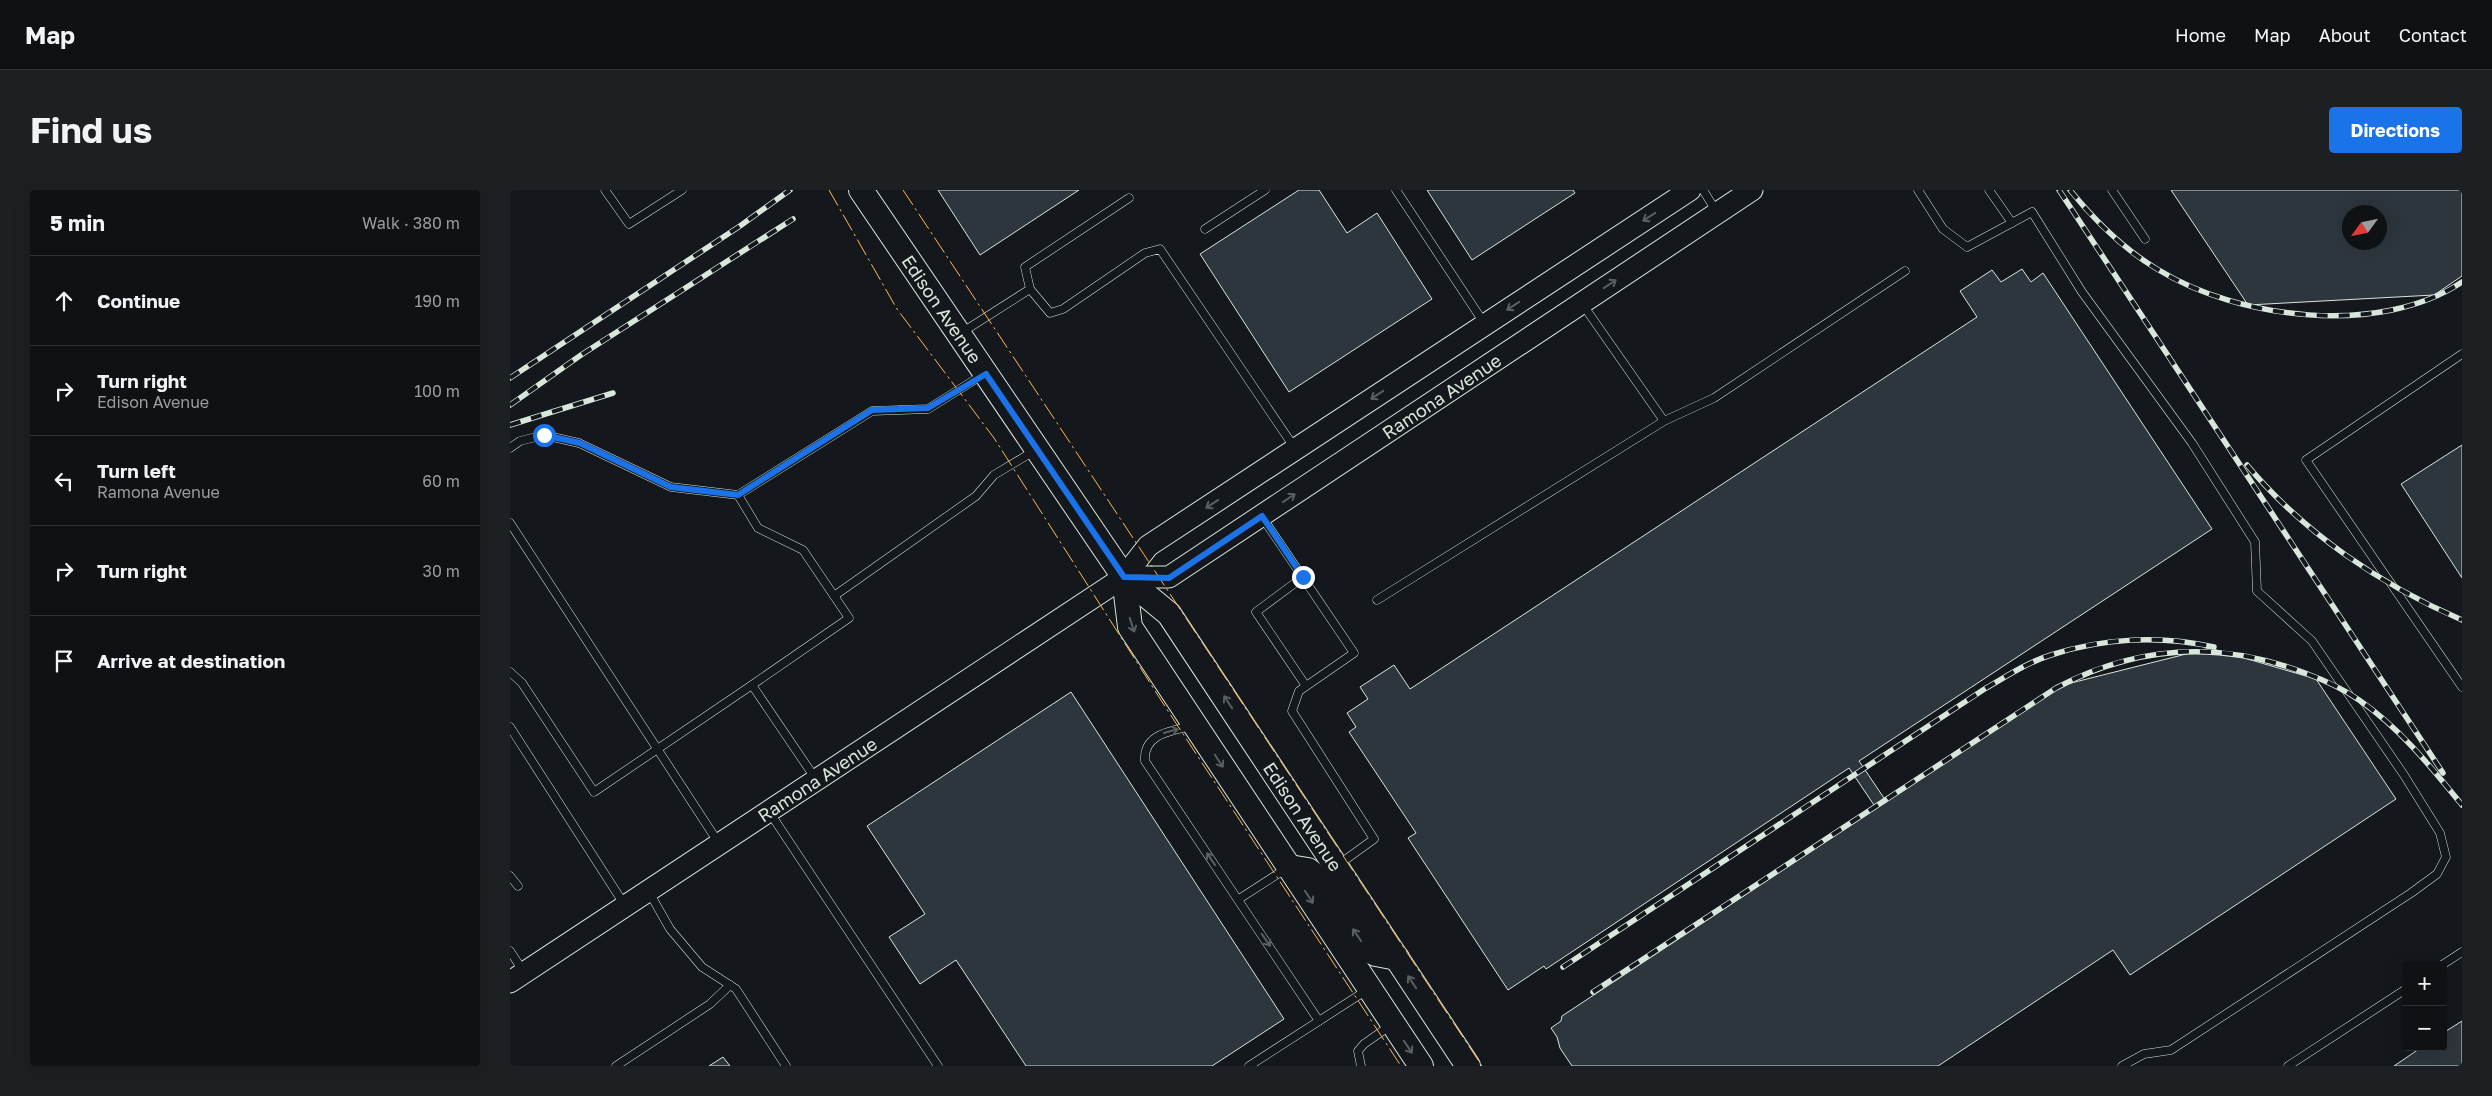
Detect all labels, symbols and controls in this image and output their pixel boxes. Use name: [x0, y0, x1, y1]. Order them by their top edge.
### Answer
text: Map: [25, 20, 75, 49]
text: Home: [2175, 24, 2226, 46]
text: Map: [2254, 24, 2291, 46]
text: About: [2319, 24, 2371, 46]
text: Contact: [2399, 24, 2467, 46]
button: Directions: [2329, 107, 2462, 153]
text: Find us: [30, 109, 152, 151]
north arrow: [2342, 205, 2387, 250]
text: 5 min: [50, 210, 105, 236]
one-way arrow: [1642, 212, 1656, 222]
text: Walk · 380 m: [362, 213, 460, 233]
street label: Edison Avenue: [897, 251, 987, 367]
one-way arrow: [1603, 279, 1617, 290]
icon: ahead: [50, 287, 78, 315]
text: Continue: [97, 289, 180, 312]
text: 190 m: [414, 291, 460, 311]
one-way arrow: [1506, 301, 1520, 311]
street label: Ramona Avenue: [1378, 349, 1505, 444]
text: Turn right: [97, 369, 187, 392]
icon: right: [50, 377, 78, 405]
text: 100 m: [414, 381, 460, 401]
one-way arrow: [1371, 391, 1385, 401]
text: Edison Avenue: [97, 392, 209, 412]
route start: [533, 424, 556, 447]
text: Turn left: [97, 459, 176, 482]
icon: left: [50, 467, 78, 495]
text: 60 m: [422, 471, 460, 491]
text: Ramona Avenue: [97, 482, 220, 502]
one-way arrow: [1282, 493, 1296, 503]
one-way arrow: [1205, 500, 1219, 510]
icon: right: [50, 557, 78, 585]
text: Turn right: [97, 559, 187, 582]
text: 30 m: [423, 561, 460, 581]
route end: [1292, 566, 1315, 589]
one-way arrow: [1127, 617, 1137, 633]
icon: arrive: [50, 647, 78, 675]
text: Arrive at destination: [97, 649, 285, 672]
one-way arrow: [1222, 695, 1232, 709]
one-way arrow: [1162, 726, 1178, 735]
street label: Ramona Avenue: [753, 732, 881, 827]
one-way arrow: [1214, 754, 1224, 768]
street label: Edison Avenue: [1259, 758, 1347, 875]
one-way arrow: [1206, 852, 1216, 866]
one-way arrow: [1304, 889, 1314, 903]
one-way arrow: [1351, 929, 1361, 943]
one-way arrow: [1261, 932, 1271, 946]
map controls: [2402, 961, 2447, 1051]
button: +: [2402, 961, 2447, 1006]
one-way arrow: [1407, 975, 1417, 989]
button: −: [2402, 1006, 2447, 1051]
one-way arrow: [1403, 1040, 1413, 1054]

